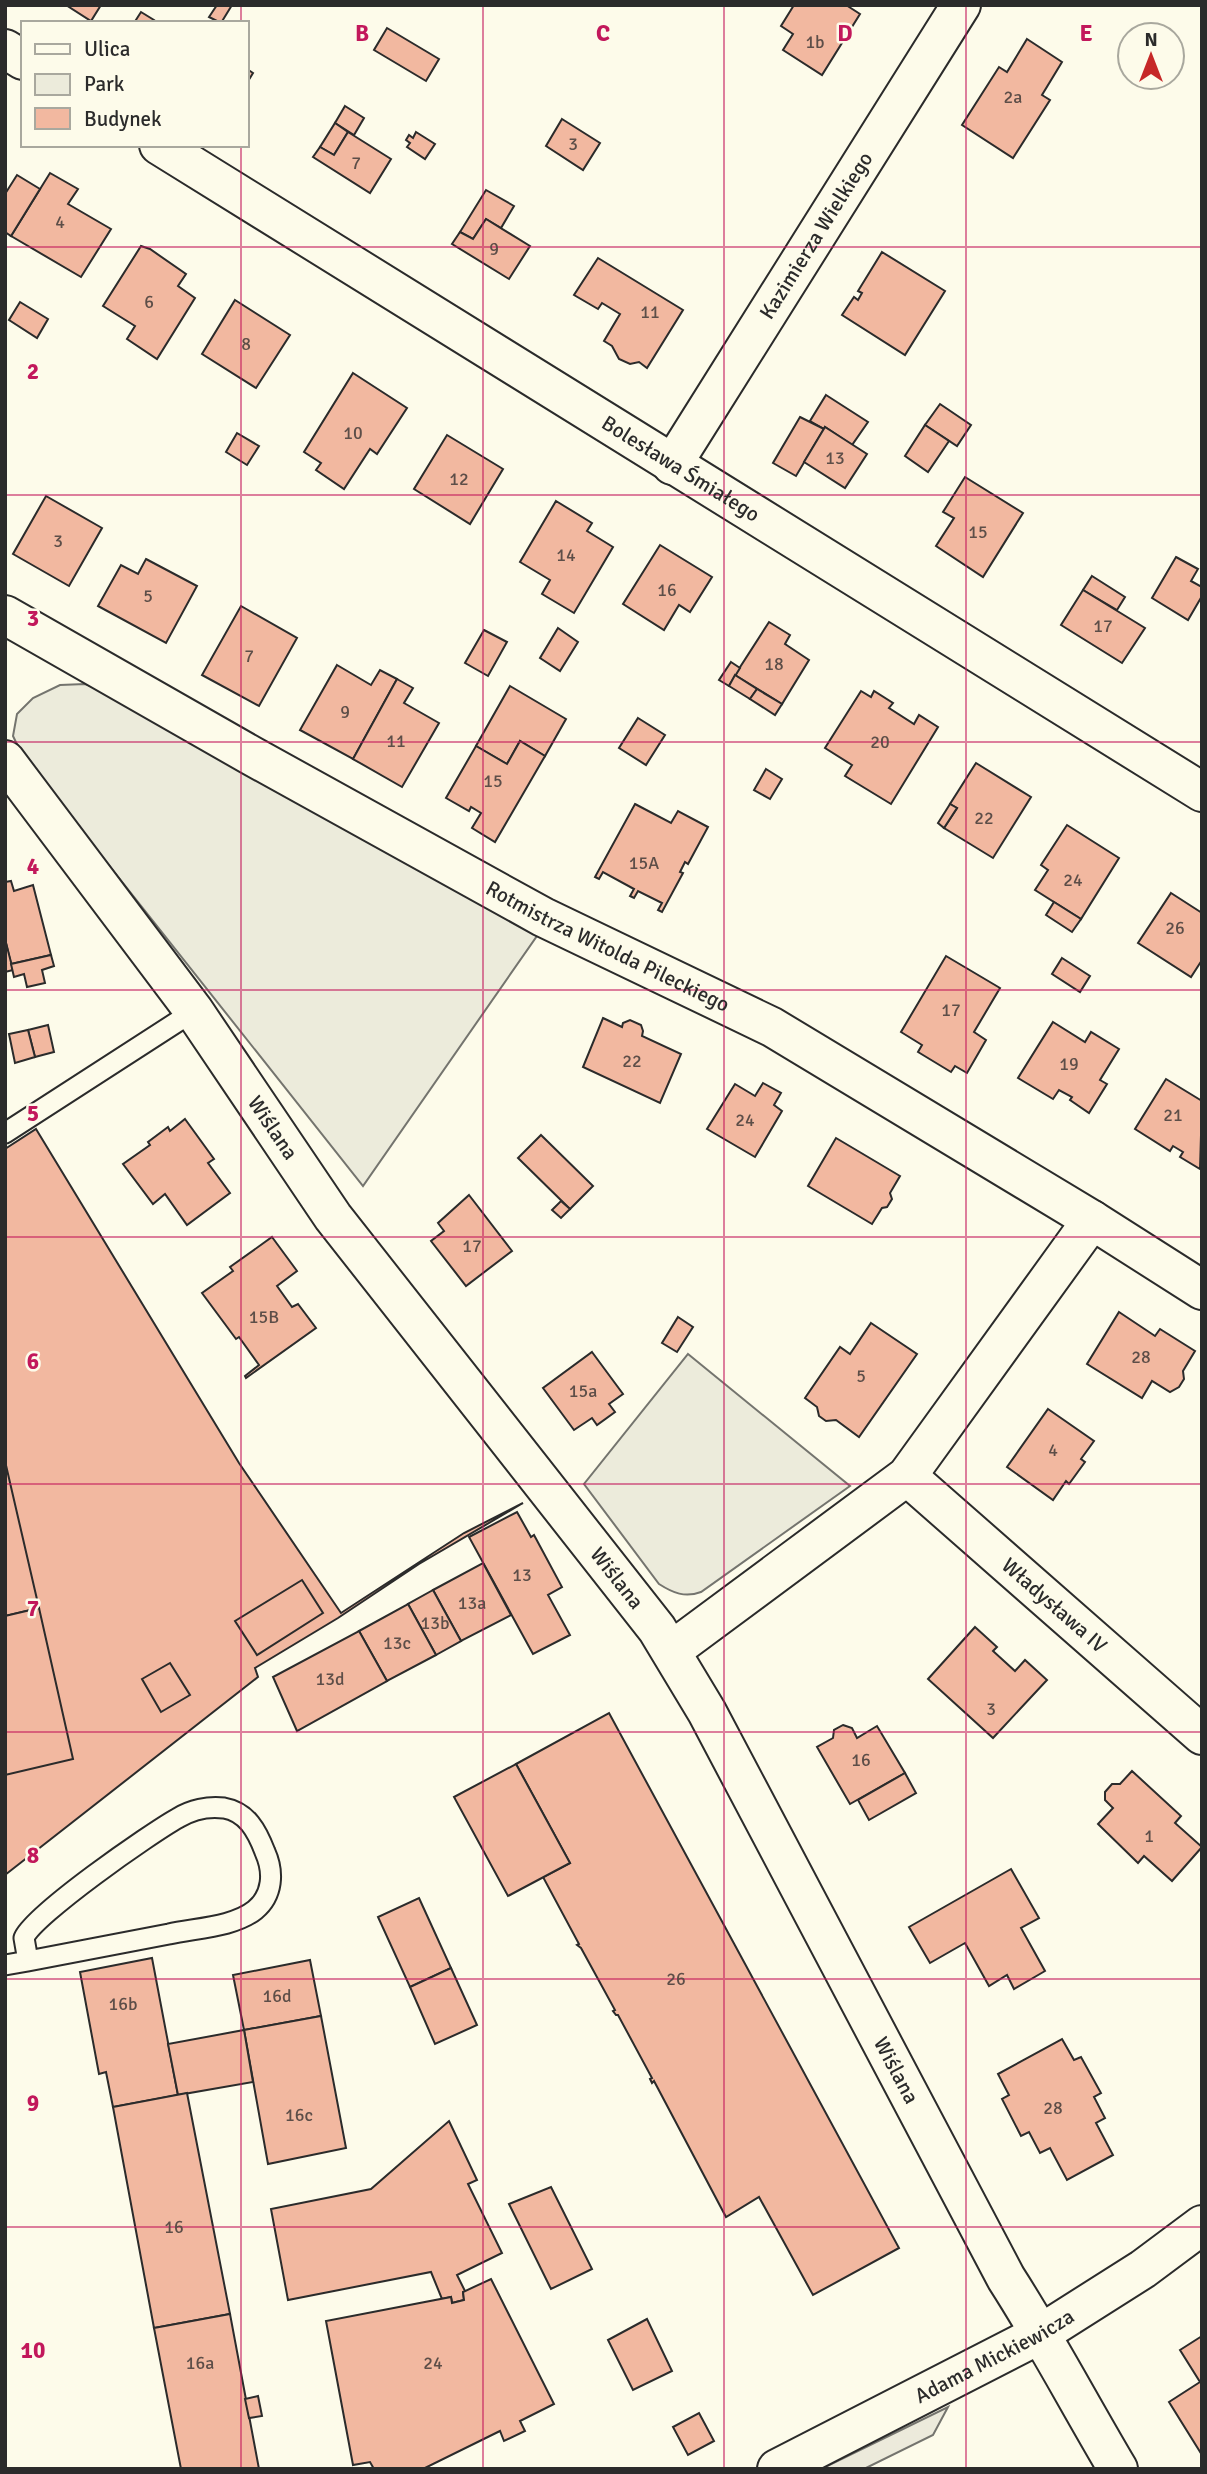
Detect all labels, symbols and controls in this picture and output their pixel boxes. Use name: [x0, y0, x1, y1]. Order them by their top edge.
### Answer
text: B: [355, 19, 369, 48]
text: C: [596, 19, 610, 48]
text: D: [837, 19, 853, 48]
text: E: [1079, 19, 1093, 48]
legend: [21, 21, 248, 147]
north arrow: [1116, 21, 1186, 91]
text: N: [1144, 28, 1158, 52]
house number: 1b: [805, 31, 825, 53]
text: Ulica: [84, 36, 130, 62]
text: Park: [84, 71, 125, 97]
house number: 2a: [1004, 86, 1022, 108]
text: Budynek: [84, 106, 162, 132]
house number: 3: [568, 133, 578, 155]
street label: Kazimierza Wielkiego: [754, 147, 878, 324]
house number: 7: [351, 152, 361, 174]
house number: 4: [55, 211, 65, 233]
house number: 9: [489, 238, 499, 260]
house number: 6: [144, 291, 154, 313]
house number: 11: [640, 301, 660, 323]
house number: 8: [241, 333, 251, 355]
text: 2: [27, 357, 39, 386]
street label: Bolesława Śmiałego: [597, 410, 765, 528]
house number: 10: [343, 422, 363, 444]
house number: 13: [825, 447, 845, 469]
house number: 12: [449, 468, 469, 490]
house number: 15: [968, 521, 988, 543]
house number: 3: [53, 530, 63, 552]
house number: 14: [556, 544, 576, 566]
house number: 16: [657, 579, 677, 601]
house number: 5: [143, 585, 153, 607]
text: 3: [27, 604, 39, 633]
house number: 17: [1093, 615, 1113, 637]
house number: 7: [244, 645, 254, 667]
house number: 18: [764, 653, 784, 675]
house number: 9: [340, 701, 350, 723]
house number: 11: [386, 730, 406, 752]
house number: 20: [870, 731, 890, 753]
house number: 15: [483, 770, 503, 792]
house number: 22: [974, 807, 994, 829]
text: 4: [27, 852, 39, 881]
house number: 15A: [629, 852, 659, 874]
house number: 24: [1063, 869, 1083, 891]
street label: Rotmistrza Witolda Pileckiego: [481, 875, 734, 1018]
house number: 26: [1165, 917, 1185, 939]
house number: 17: [941, 999, 961, 1021]
house number: 22: [622, 1050, 642, 1072]
house number: 19: [1059, 1053, 1079, 1075]
street label: Wiślana: [242, 1091, 304, 1165]
text: 5: [27, 1099, 39, 1128]
house number: 21: [1163, 1104, 1183, 1126]
house number: 24: [735, 1109, 755, 1131]
house number: 17: [462, 1235, 482, 1257]
house number: 15B: [249, 1306, 279, 1328]
house number: 28: [1131, 1346, 1151, 1368]
text: 6: [27, 1347, 39, 1376]
house number: 5: [856, 1365, 866, 1387]
house number: 15a: [569, 1380, 597, 1402]
house number: 4: [1048, 1439, 1058, 1461]
street label: Wiślana: [585, 1542, 649, 1614]
street label: Władysława IV: [996, 1552, 1112, 1658]
house number: 13: [512, 1564, 532, 1586]
house number: 13a: [458, 1592, 486, 1614]
text: 7: [27, 1594, 39, 1623]
house number: 13b: [421, 1612, 449, 1634]
house number: 13c: [383, 1632, 411, 1654]
house number: 13d: [316, 1668, 344, 1690]
house number: 3: [986, 1698, 996, 1720]
house number: 16: [851, 1749, 871, 1771]
house number: 1: [1144, 1825, 1154, 1847]
text: 8: [27, 1841, 39, 1870]
house number: 26: [666, 1968, 686, 1990]
house number: 16d: [263, 1985, 291, 2007]
house number: 16b: [109, 1993, 137, 2015]
street label: Wiślana: [868, 2033, 925, 2108]
text: 9: [27, 2089, 39, 2118]
house number: 28: [1043, 2097, 1063, 2119]
house number: 16c: [285, 2104, 313, 2126]
house number: 16: [164, 2216, 184, 2238]
street label: Adama Mickiewicza: [910, 2303, 1079, 2409]
text: 10: [21, 2336, 45, 2365]
house number: 16a: [186, 2352, 214, 2374]
house number: 24: [423, 2352, 443, 2374]

